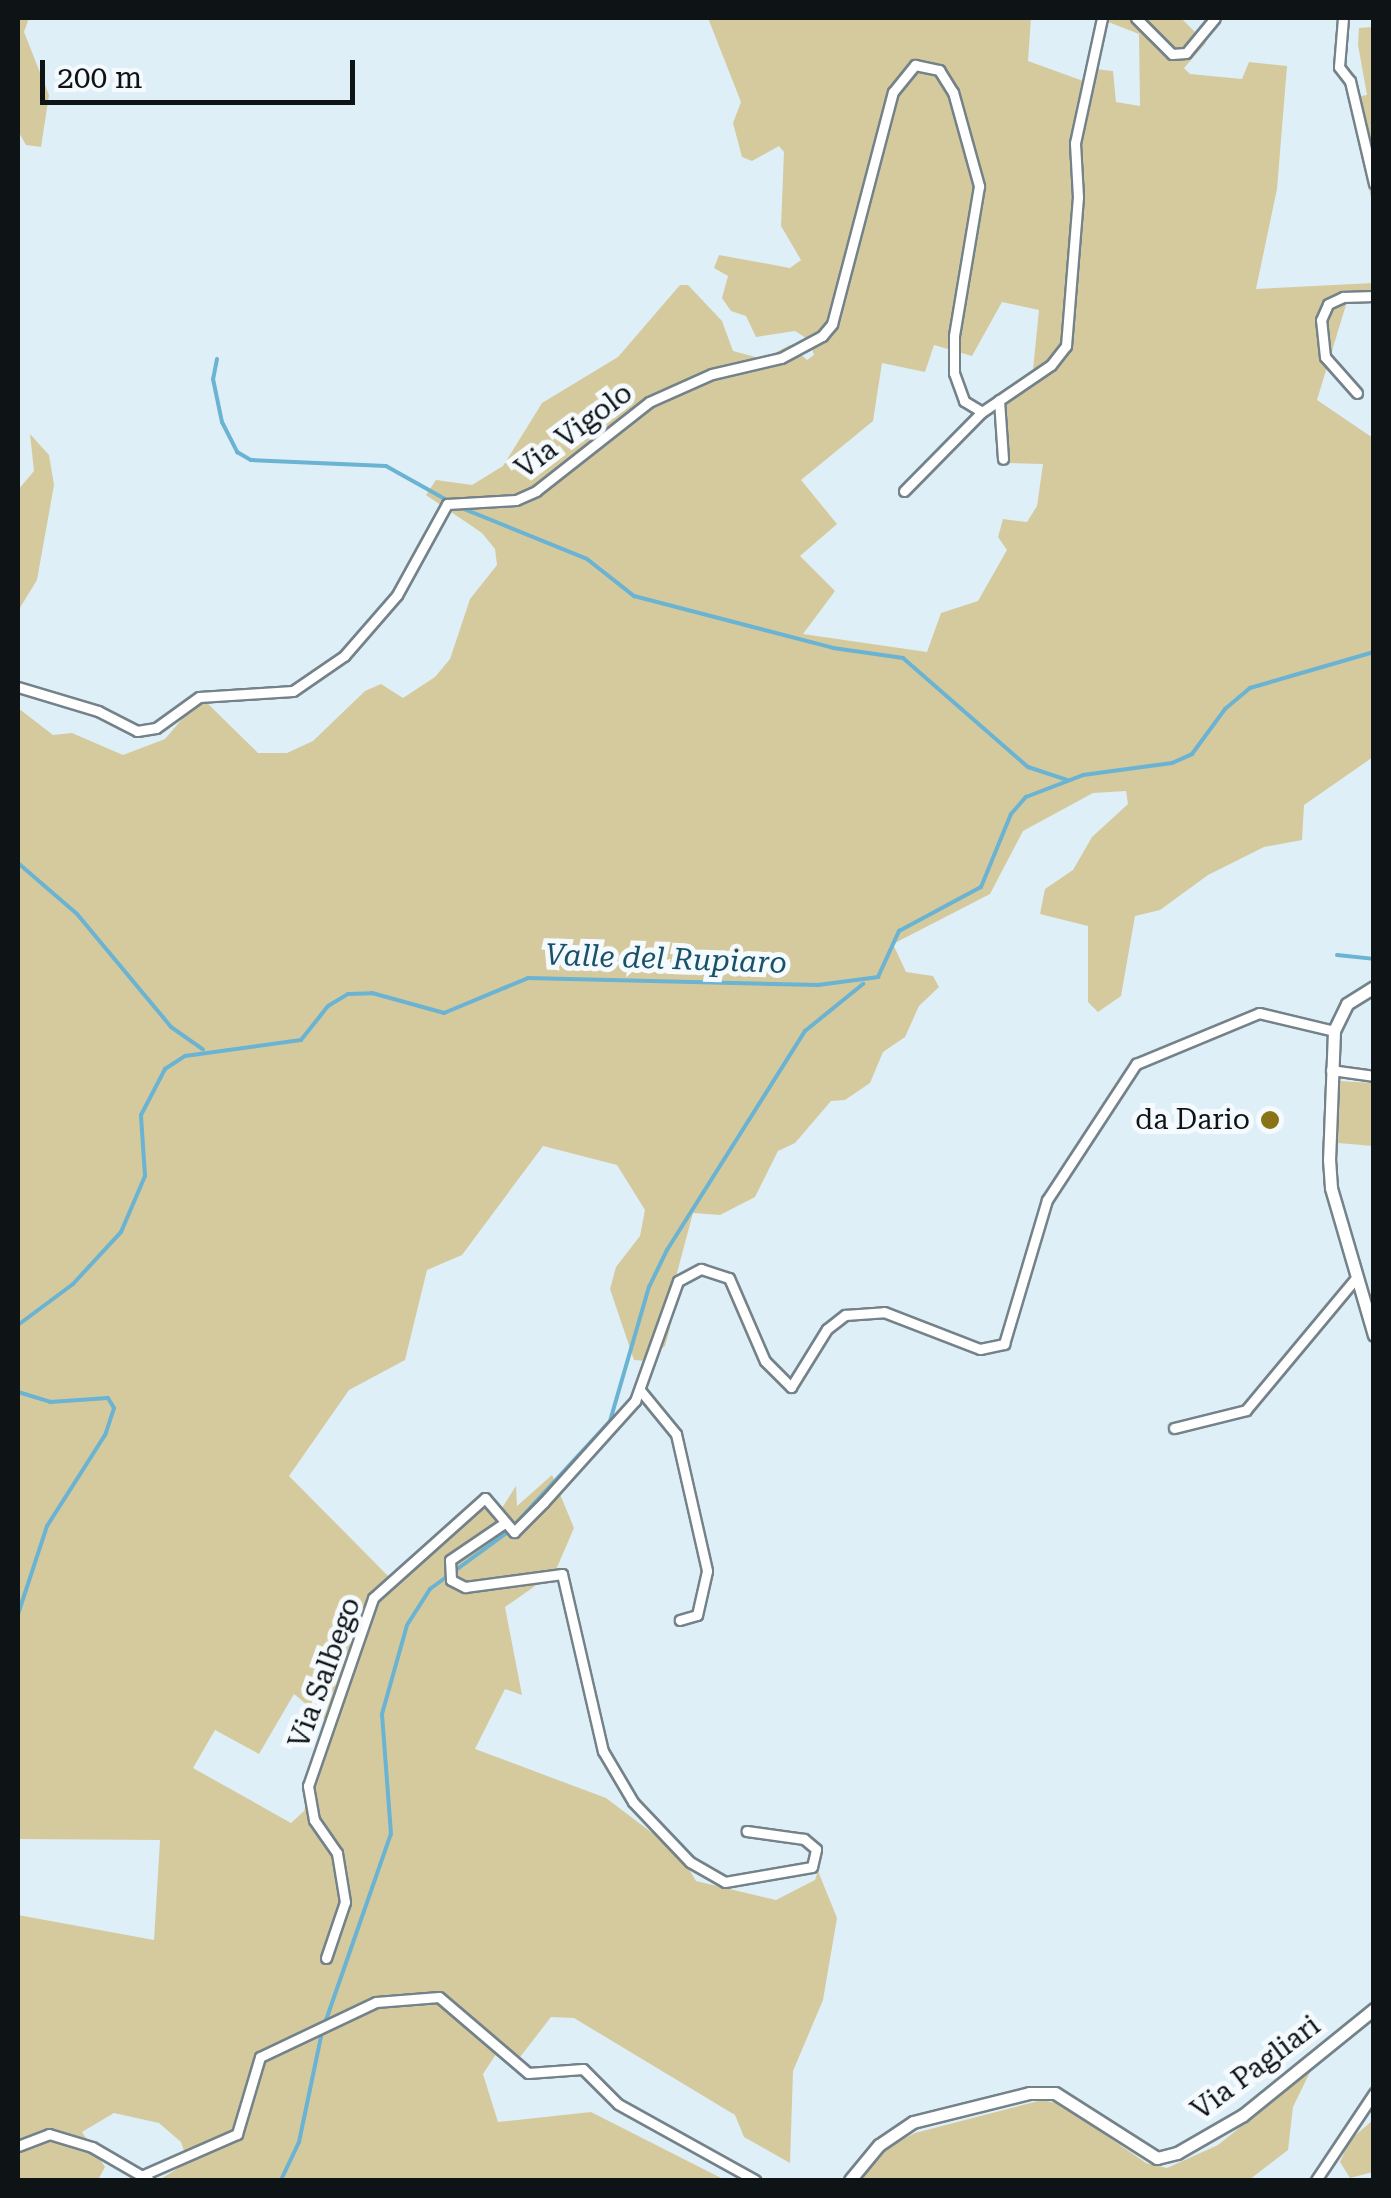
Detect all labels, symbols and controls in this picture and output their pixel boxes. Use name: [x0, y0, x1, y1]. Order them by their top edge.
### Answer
scale bar: [45, 40, 360, 102]
text: 200 m: [57, 60, 142, 95]
street label: Via Vigolo: [509, 376, 639, 486]
water label: Valle del Rupiaro: [545, 937, 787, 981]
place label: da Dario: [1135, 1103, 1250, 1137]
marker: da Dario: [1259, 1109, 1281, 1131]
street label: Via Salbego: [282, 1593, 368, 1753]
street label: Via Pagliari: [1185, 2009, 1327, 2127]

